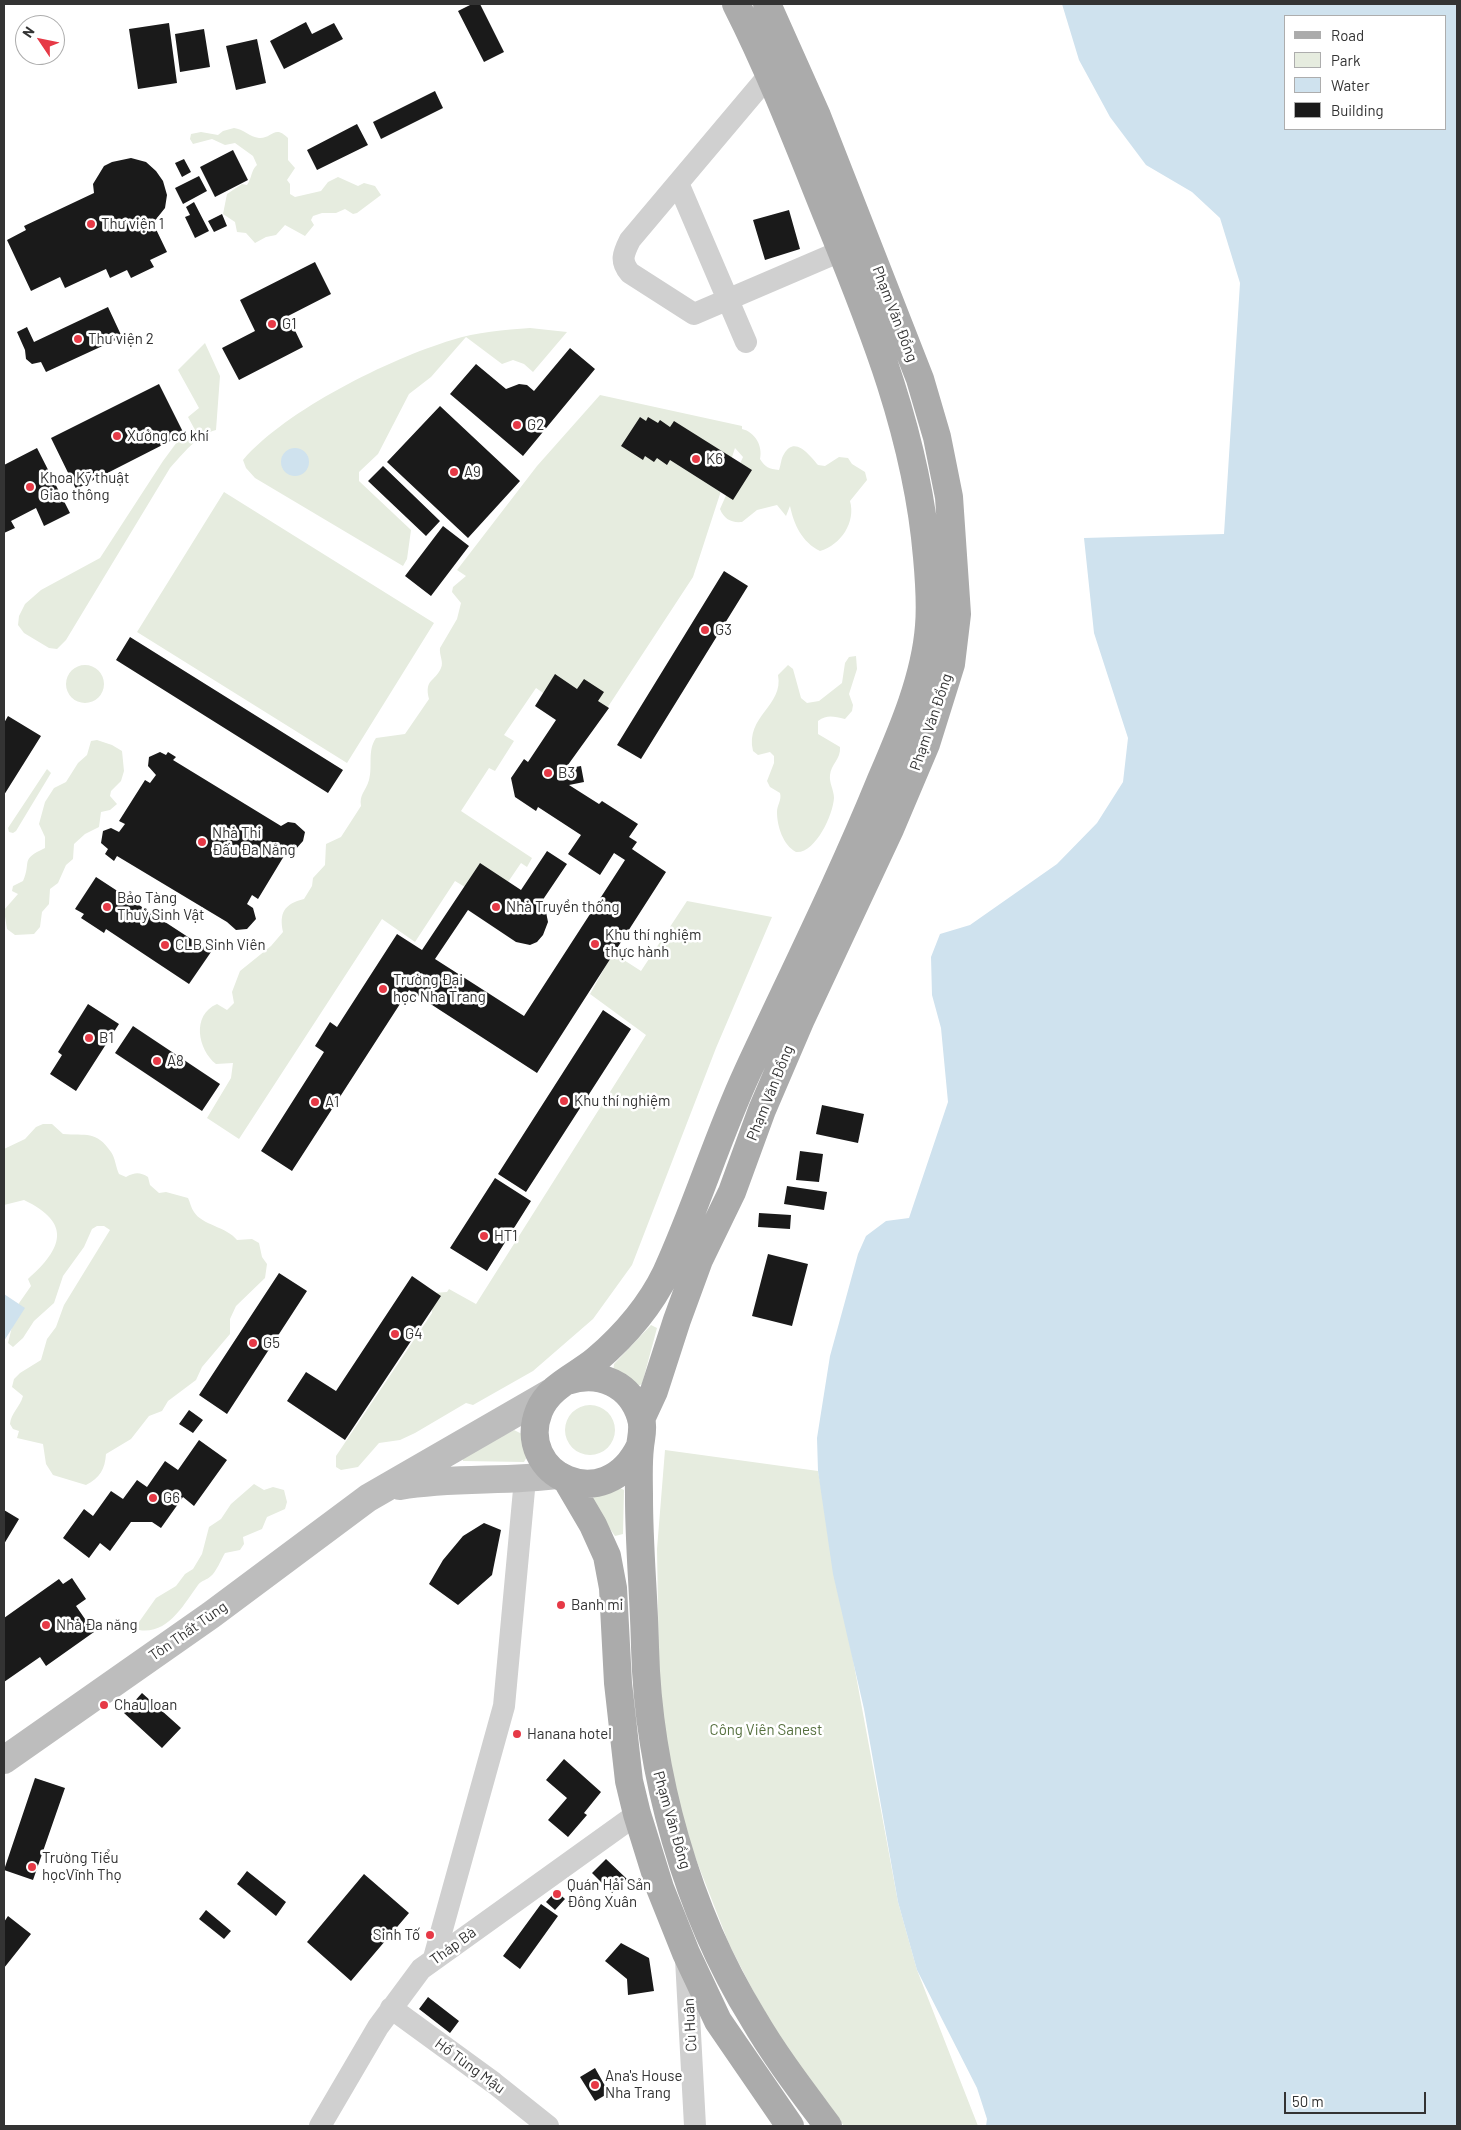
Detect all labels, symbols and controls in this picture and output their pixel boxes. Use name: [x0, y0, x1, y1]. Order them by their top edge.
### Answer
north arrow: [15, 15, 65, 65]
legend: [1284, 15, 1446, 130]
text: N: [18, 23, 38, 41]
text: Road: [1331, 26, 1364, 44]
text: Park: [1331, 51, 1360, 69]
text: Water: [1331, 76, 1370, 94]
text: Building: [1331, 101, 1384, 119]
place label: Thư viện 1: [101, 215, 164, 233]
marker: Thư viện 1: [85, 218, 97, 230]
street label: Phạm Văn Đồng: [868, 264, 922, 364]
place label: G1: [282, 315, 296, 333]
marker: G1: [266, 318, 278, 330]
place label: Thư viện 2: [88, 330, 154, 348]
marker: Thư viện 2: [72, 333, 84, 345]
place label: G2: [527, 416, 544, 434]
marker: G2: [511, 419, 523, 431]
place label: Xưởng cơ khí: [127, 427, 209, 445]
marker: Xưởng cơ khí: [111, 430, 123, 442]
place label: K6: [706, 450, 723, 468]
marker: K6: [690, 453, 702, 465]
place label: A9: [464, 463, 481, 481]
marker: A9: [448, 466, 460, 478]
place label: Khoa Kỹ thuật Giao thông: [40, 469, 129, 504]
marker: Khoa Kỹ thuật Giao thông: [24, 481, 36, 493]
place label: G3: [715, 621, 732, 639]
marker: G3: [699, 624, 711, 636]
street label: Phạm Văn Đồng: [906, 671, 956, 773]
place label: B3: [558, 764, 575, 782]
marker: B3: [542, 767, 554, 779]
place label: Nhà Thi Đấu Đa Năng: [212, 824, 296, 859]
marker: Nhà Thi Đấu Đa Năng: [196, 836, 208, 848]
place label: Bảo Tàng Thuỷ Sinh Vật: [117, 889, 205, 924]
place label: Nhà Truyền thống: [506, 898, 619, 916]
marker: Bảo Tàng Thuỷ Sinh Vật: [101, 901, 113, 913]
marker: Nhà Truyền thống: [490, 901, 502, 913]
place label: Khu thí nghiệm thực hành: [605, 926, 701, 961]
place label: CLB Sinh Viên: [175, 936, 266, 954]
marker: Khu thí nghiệm thực hành: [589, 938, 601, 950]
marker: CLB Sinh Viên: [159, 939, 171, 951]
place label: Trường Đại học Nha Trang: [393, 971, 486, 1006]
marker: Trường Đại học Nha Trang: [377, 983, 389, 995]
place label: B1: [99, 1029, 114, 1047]
marker: B1: [83, 1032, 95, 1044]
street label: Phạm Văn Đồng: [743, 1043, 797, 1143]
place label: A8: [167, 1052, 184, 1070]
marker: A8: [151, 1055, 163, 1067]
place label: Khu thí nghiệm: [574, 1092, 670, 1110]
place label: A1: [325, 1093, 339, 1111]
marker: Khu thí nghiệm: [558, 1095, 570, 1107]
marker: A1: [309, 1096, 321, 1108]
place label: HT1: [494, 1227, 518, 1245]
marker: HT1: [478, 1230, 490, 1242]
place label: G4: [405, 1325, 422, 1343]
marker: G4: [389, 1328, 401, 1340]
place label: G5: [263, 1334, 280, 1352]
marker: G5: [247, 1337, 259, 1349]
place label: G6: [163, 1489, 180, 1507]
marker: G6: [147, 1492, 159, 1504]
place label: Banh mi: [571, 1596, 623, 1614]
street label: Tôn Thất Tùng: [145, 1597, 231, 1665]
marker: Banh mi: [555, 1599, 567, 1611]
place label: Nhà Đa năng: [56, 1616, 138, 1634]
marker: Nhà Đa năng: [40, 1619, 52, 1631]
place label: Chau loan: [114, 1696, 177, 1714]
marker: Chau loan: [98, 1699, 110, 1711]
park label: Công Viên Sanest: [710, 1721, 822, 1739]
place label: Hanana hotel: [527, 1725, 612, 1743]
marker: Hanana hotel: [511, 1728, 523, 1740]
street label: Phạm Văn Đồng: [649, 1769, 695, 1871]
place label: Trường Tiểu họcVĩnh Thọ: [42, 1849, 122, 1884]
marker: Trường Tiểu họcVĩnh Thọ: [26, 1861, 38, 1873]
place label: Quán Hải Sản Đông Xuân: [567, 1876, 651, 1911]
marker: Quán Hải Sản Đông Xuân: [551, 1888, 563, 1900]
street label: Tháp Bà: [426, 1923, 480, 1969]
place label: Sinh Tố: [373, 1926, 420, 1944]
marker: Sinh Tố: [424, 1929, 436, 1941]
street label: Cù Huân: [680, 1998, 700, 2052]
street label: Hồ Tùng Mậu: [431, 2035, 509, 2097]
place label: Ana's House Nha Trang: [605, 2067, 682, 2102]
marker: Ana's House Nha Trang: [589, 2079, 601, 2091]
scale bar: [1286, 2082, 1428, 2114]
text: 50 m: [1292, 2092, 1324, 2110]

